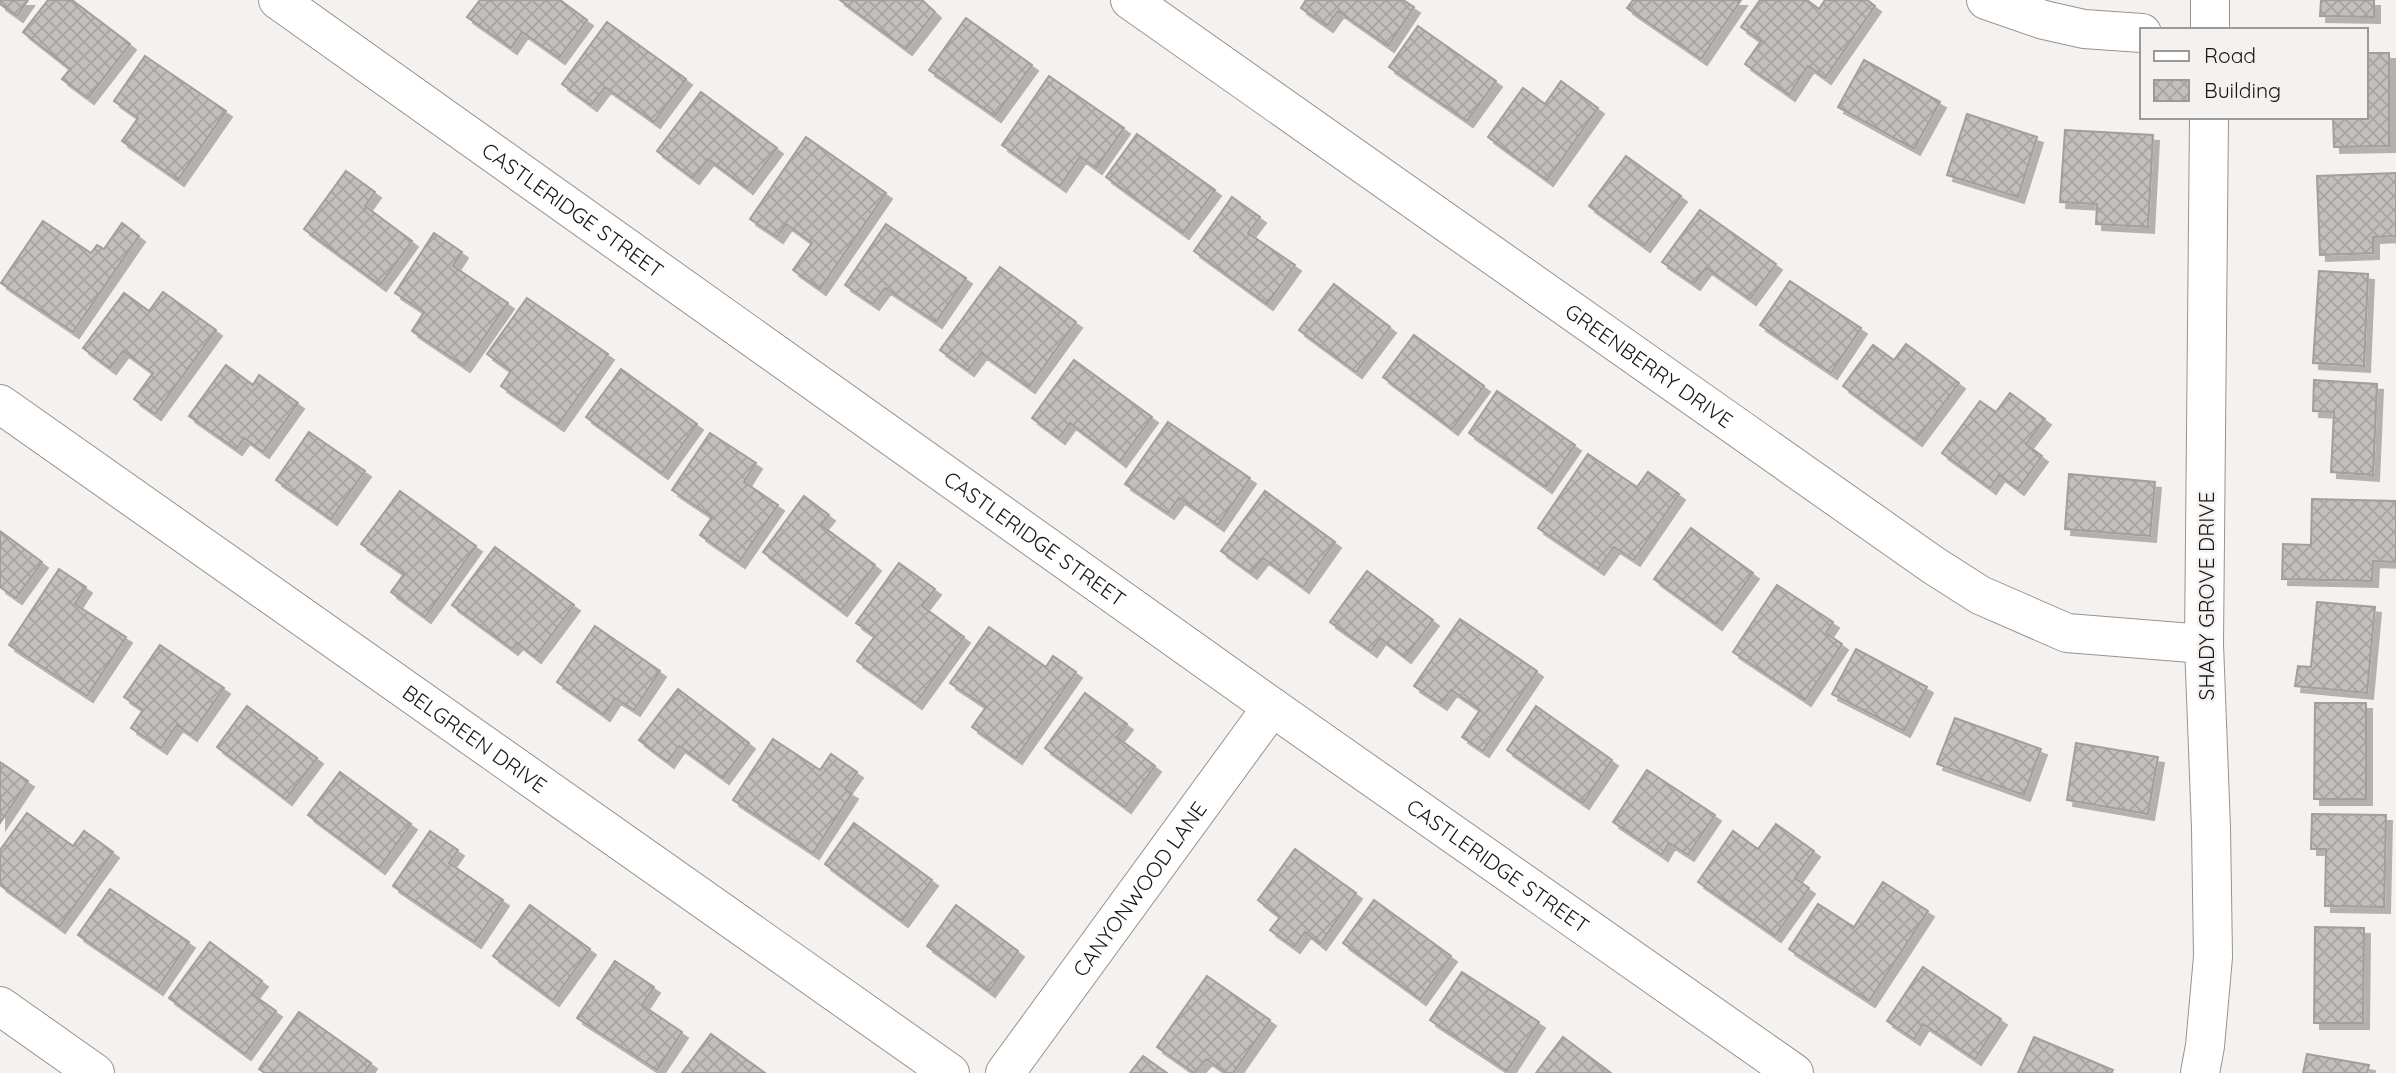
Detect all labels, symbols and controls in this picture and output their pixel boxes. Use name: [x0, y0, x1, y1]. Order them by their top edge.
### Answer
legend: [2140, 28, 2368, 119]
text: Road: [2204, 42, 2256, 68]
text: Building: [2204, 77, 2281, 103]
street label: CASTLERIDGE STREET: [477, 136, 669, 283]
street label: GREENBERRY DRIVE: [1560, 298, 1738, 433]
street label: CASTLERIDGE STREET: [939, 465, 1131, 612]
street label: SHADY GROVE DRIVE: [2193, 492, 2219, 700]
street label: BELGREEN DRIVE: [398, 679, 552, 798]
street label: CASTLERIDGE STREET: [1402, 793, 1594, 938]
street label: CANYONWOOD LANE: [1067, 796, 1212, 981]

